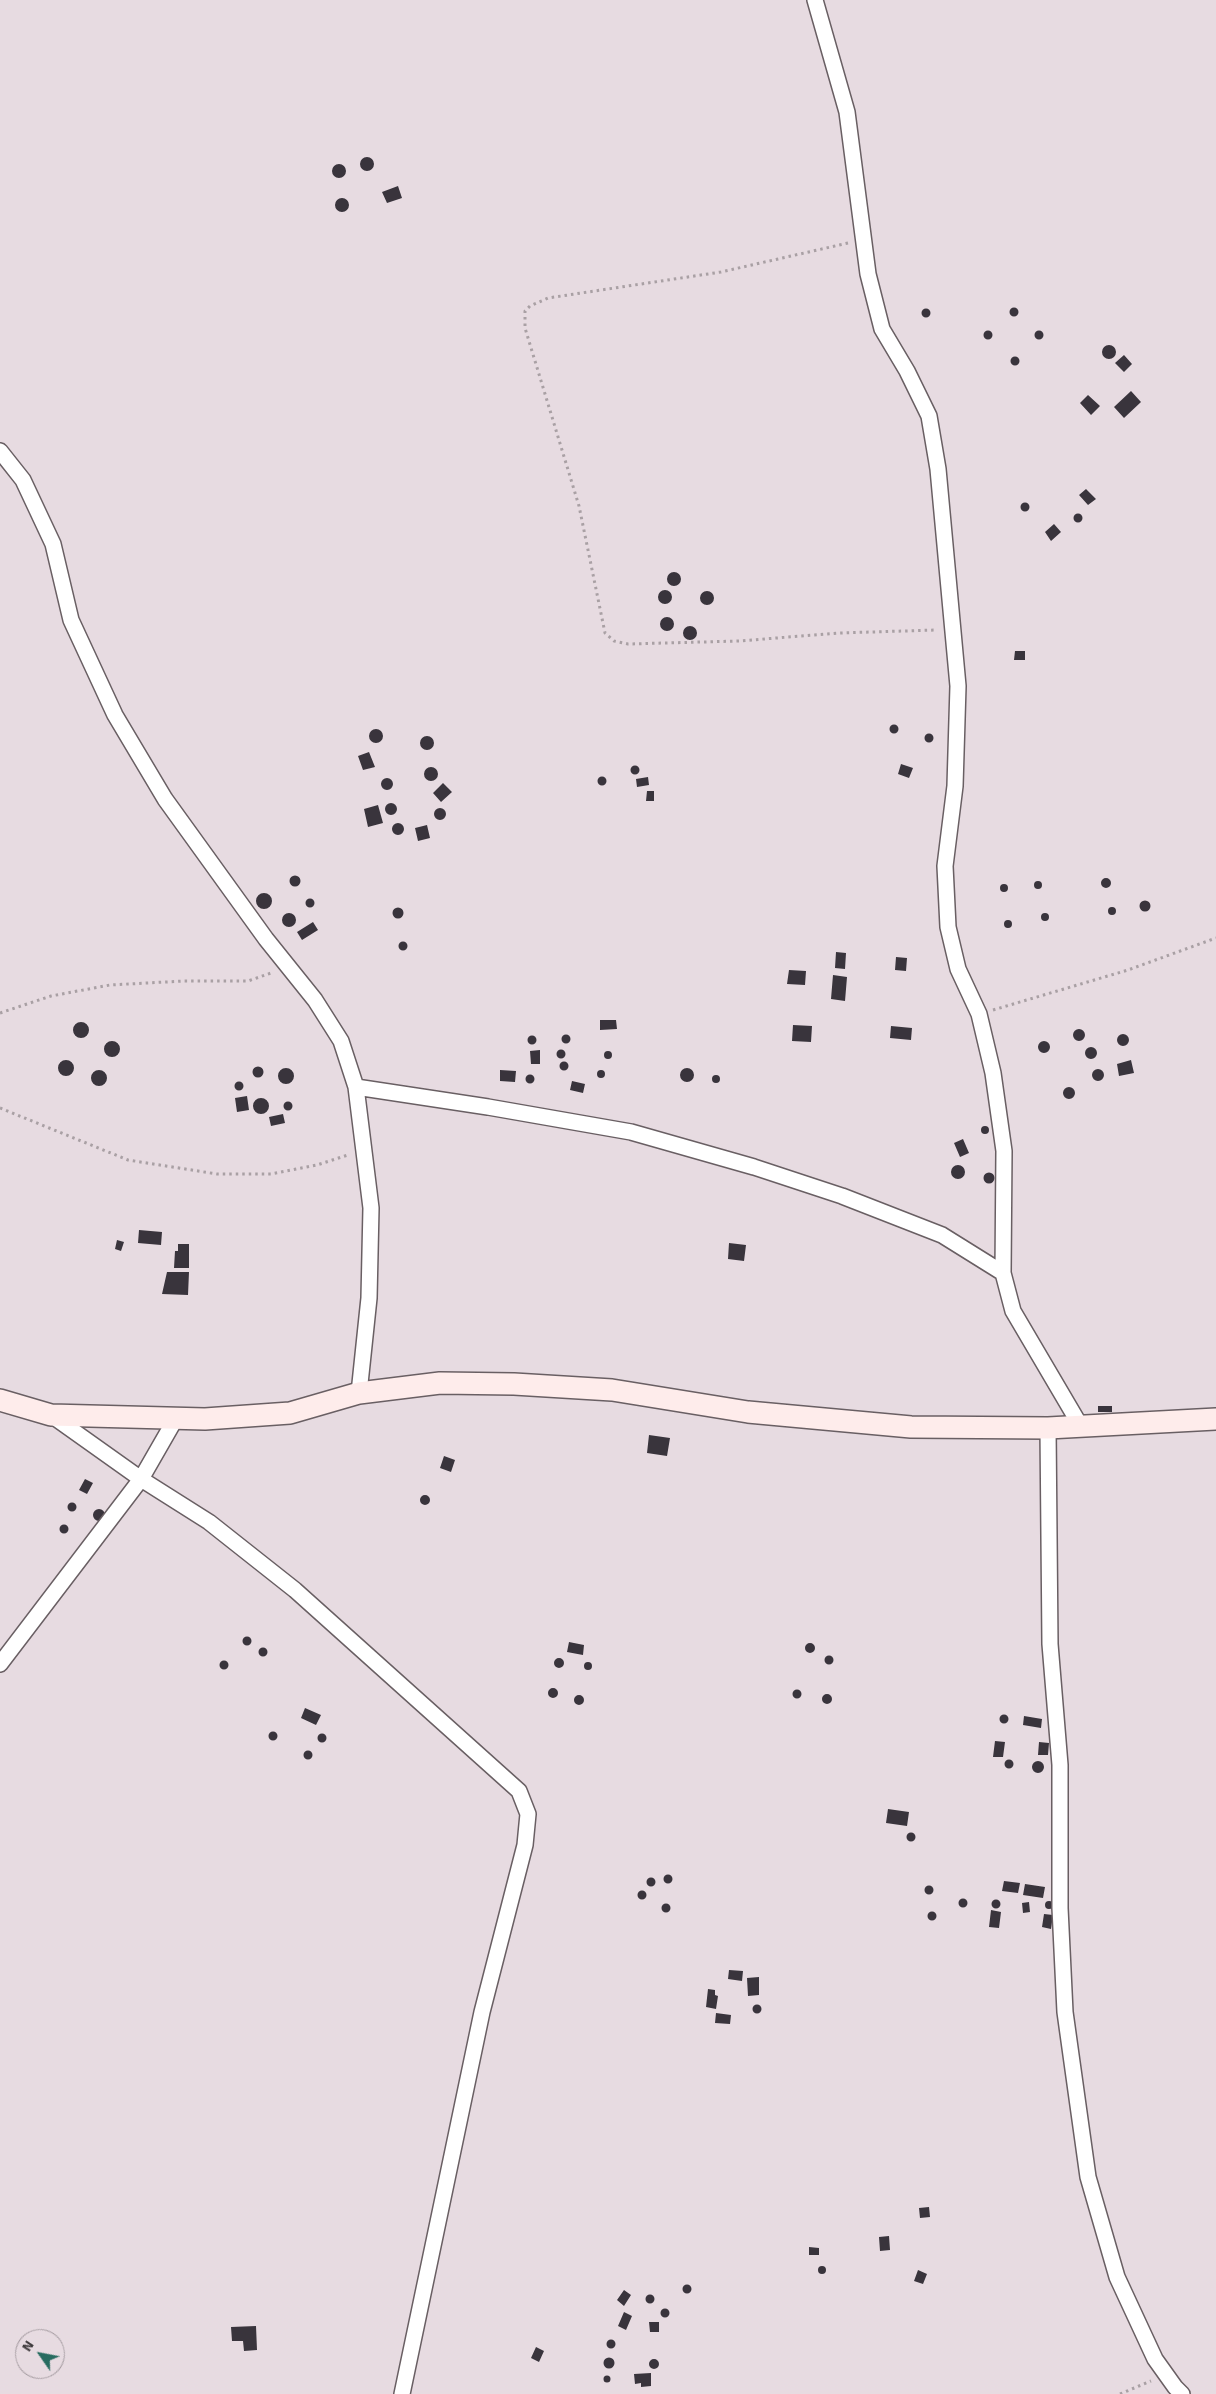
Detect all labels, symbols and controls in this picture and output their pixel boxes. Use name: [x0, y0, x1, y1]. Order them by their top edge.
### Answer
north arrow: [15, 2329, 65, 2379]
text: N: [18, 2337, 38, 2355]

